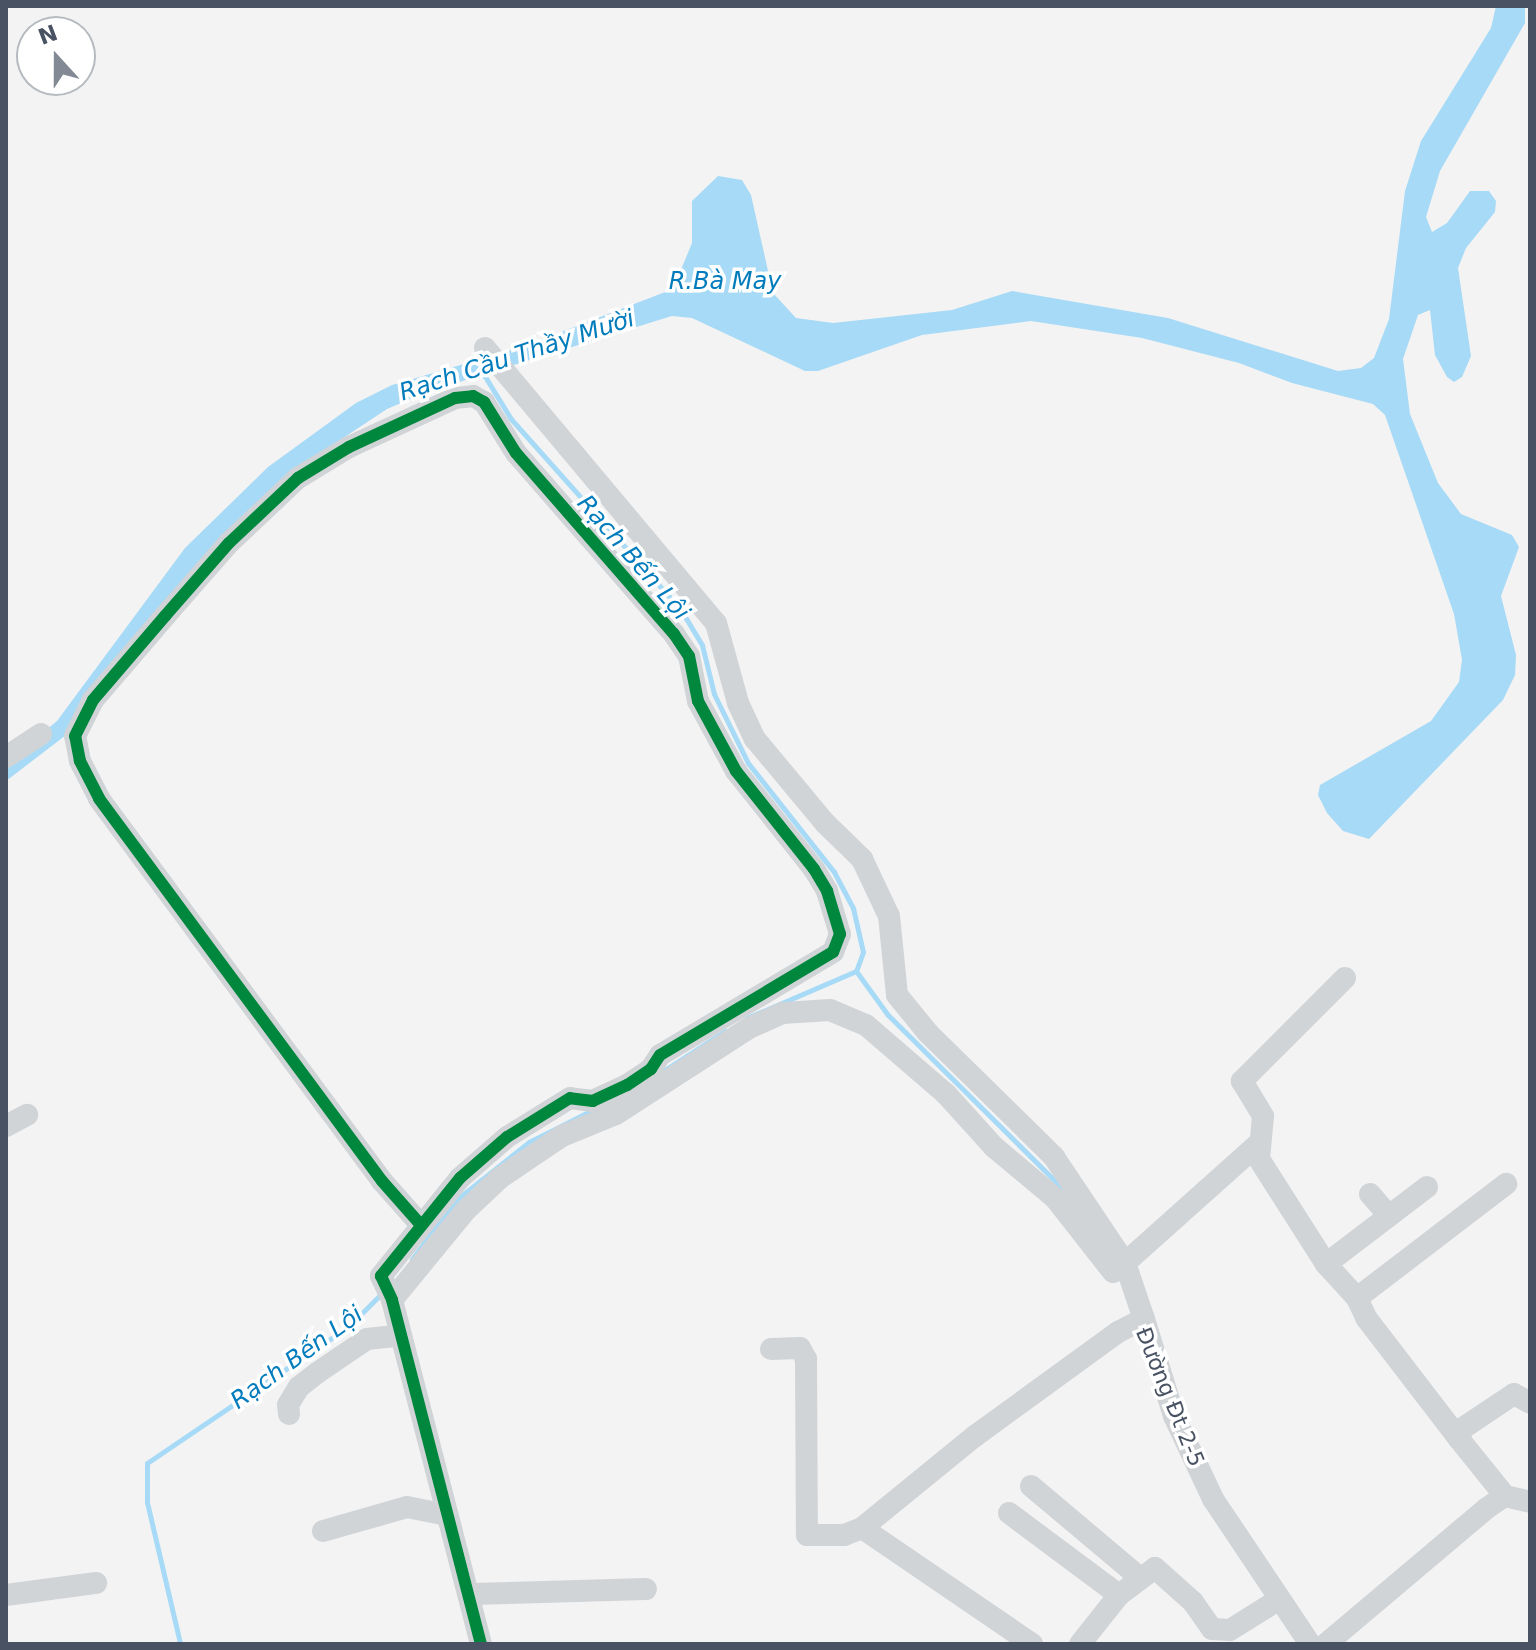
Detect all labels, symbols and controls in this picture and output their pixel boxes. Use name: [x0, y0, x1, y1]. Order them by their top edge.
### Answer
north arrow: [16, 16, 96, 96]
text: N: [35, 20, 61, 50]
water label: R.Bà May: [669, 268, 781, 296]
water label: Rạch Cầu Thầy Mười: [396, 304, 638, 408]
water label: Rạch Bến Lội: [571, 490, 695, 626]
water label: Rạch Bến Lội: [225, 1300, 369, 1416]
street label: Đường Đt 2-5: [1130, 1323, 1210, 1471]

